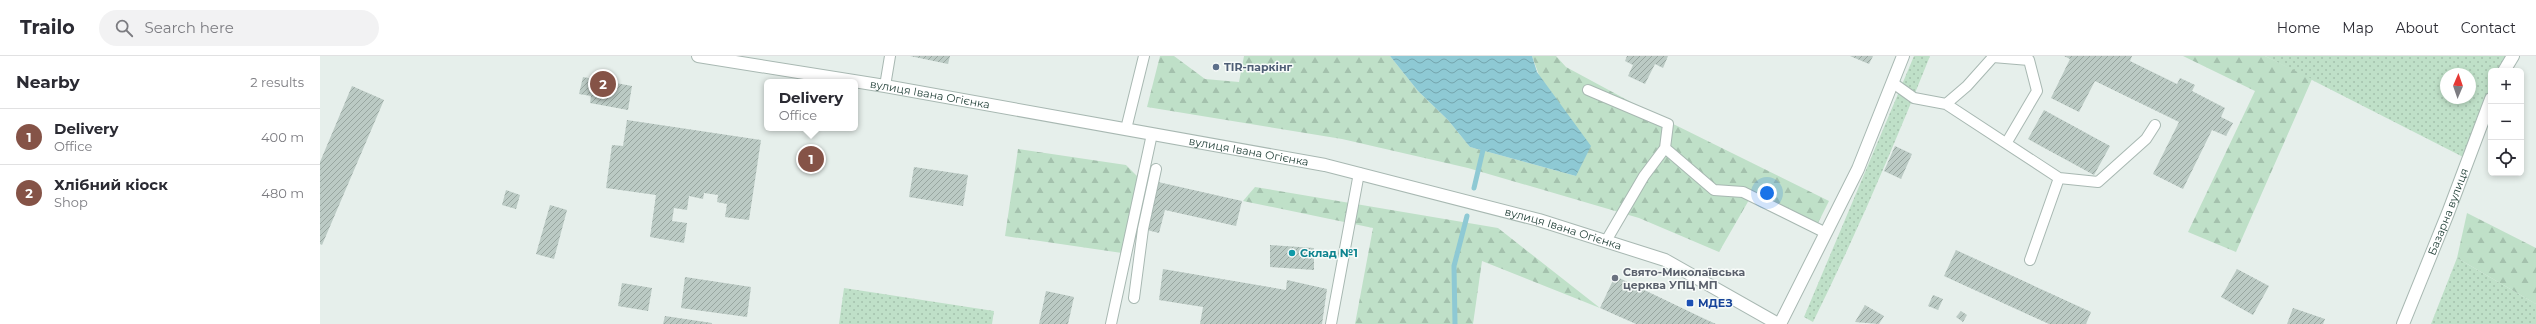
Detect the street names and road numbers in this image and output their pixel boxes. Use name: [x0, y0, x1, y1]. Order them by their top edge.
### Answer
street label: вулиця Івана Огієнка: [869, 77, 991, 112]
street label: вулиця Івана Огієнка: [1188, 134, 1310, 169]
street label: Базарна вулиця: [2425, 166, 2471, 257]
street label: вулиця Івана Огієнка: [1503, 204, 1623, 253]

